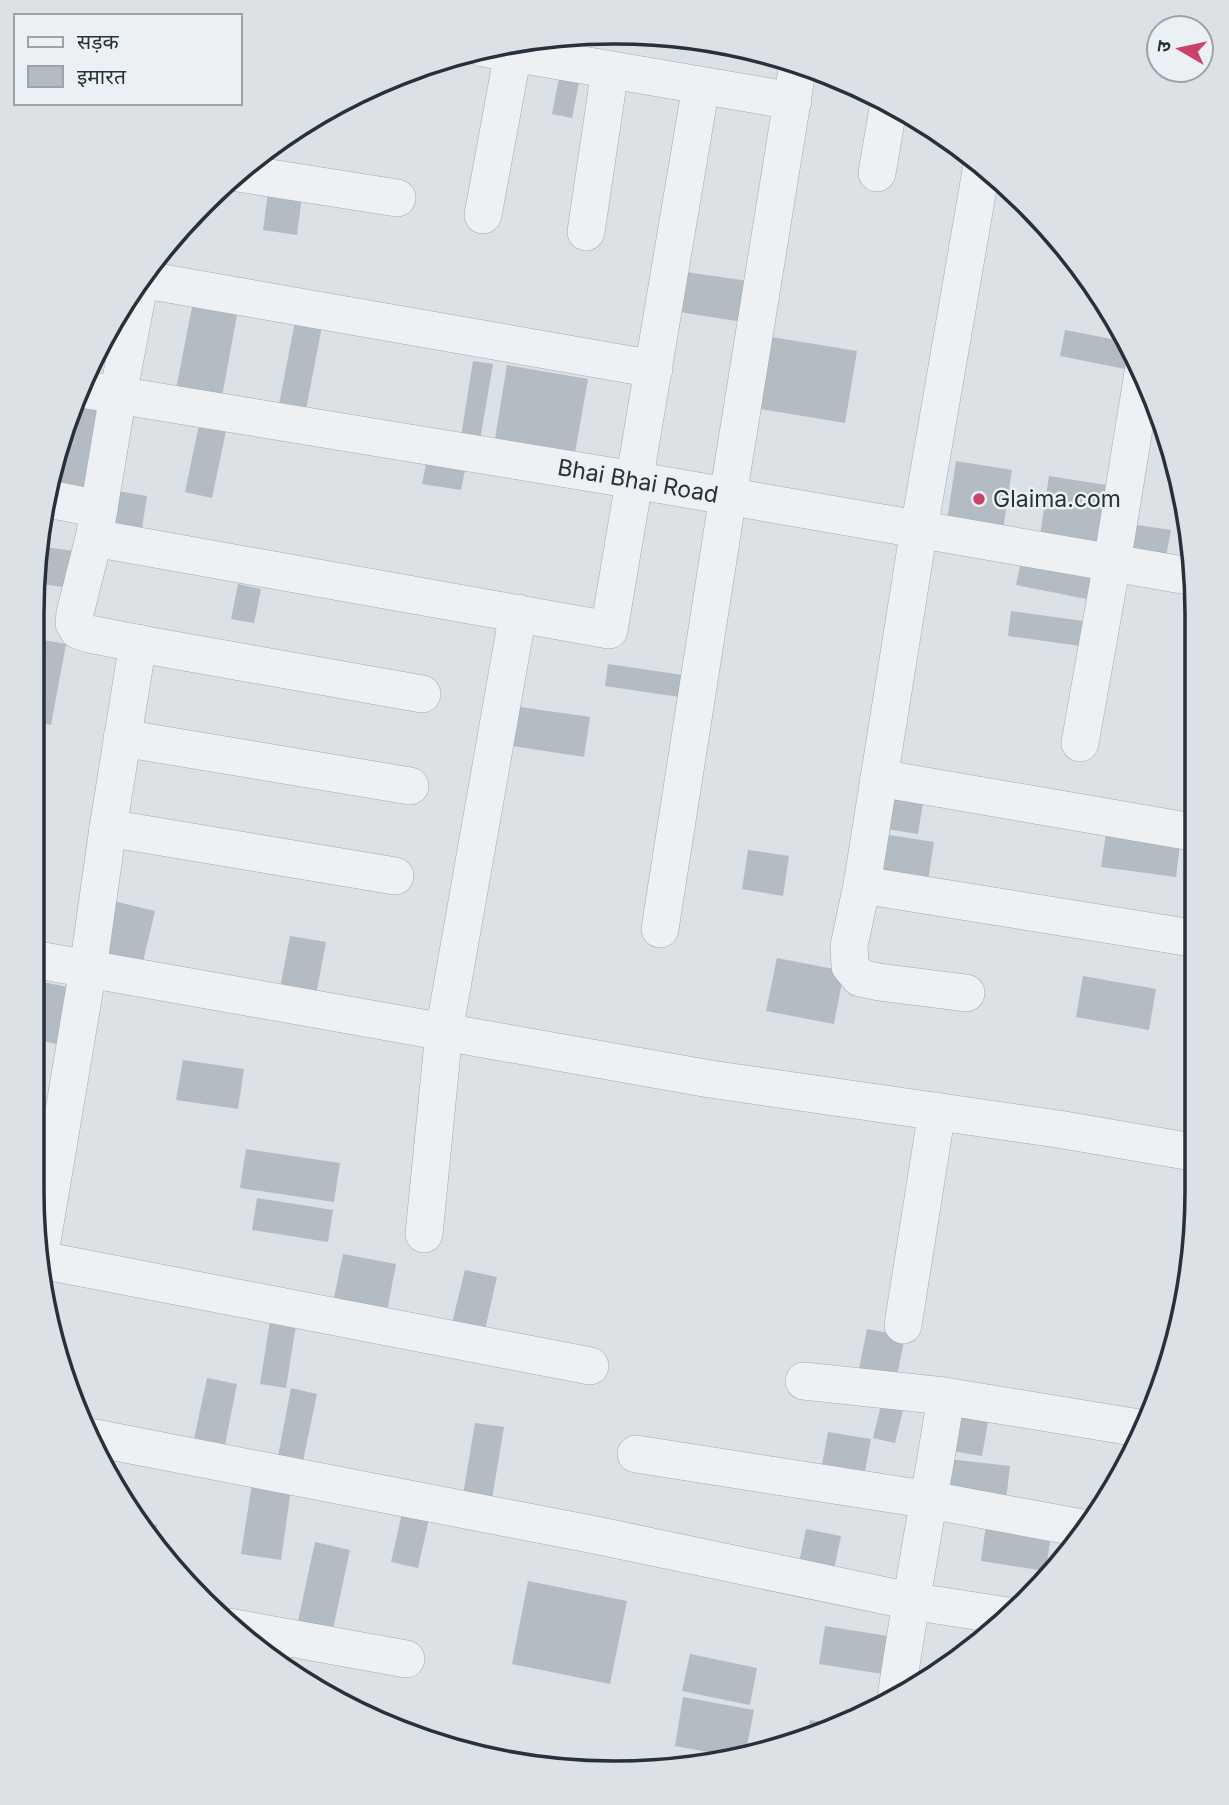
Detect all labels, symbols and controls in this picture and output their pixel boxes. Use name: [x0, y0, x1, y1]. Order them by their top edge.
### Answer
legend: [14, 14, 242, 105]
north arrow: [1145, 14, 1215, 84]
text: सड़क: [77, 29, 119, 54]
text: उ: [1151, 38, 1176, 54]
text: इमारत: [77, 64, 127, 89]
street label: Bhai Bhai Road: [555, 453, 721, 509]
place label: Glaima.com: [993, 485, 1121, 513]
marker: Glaima.com: [971, 491, 987, 507]

